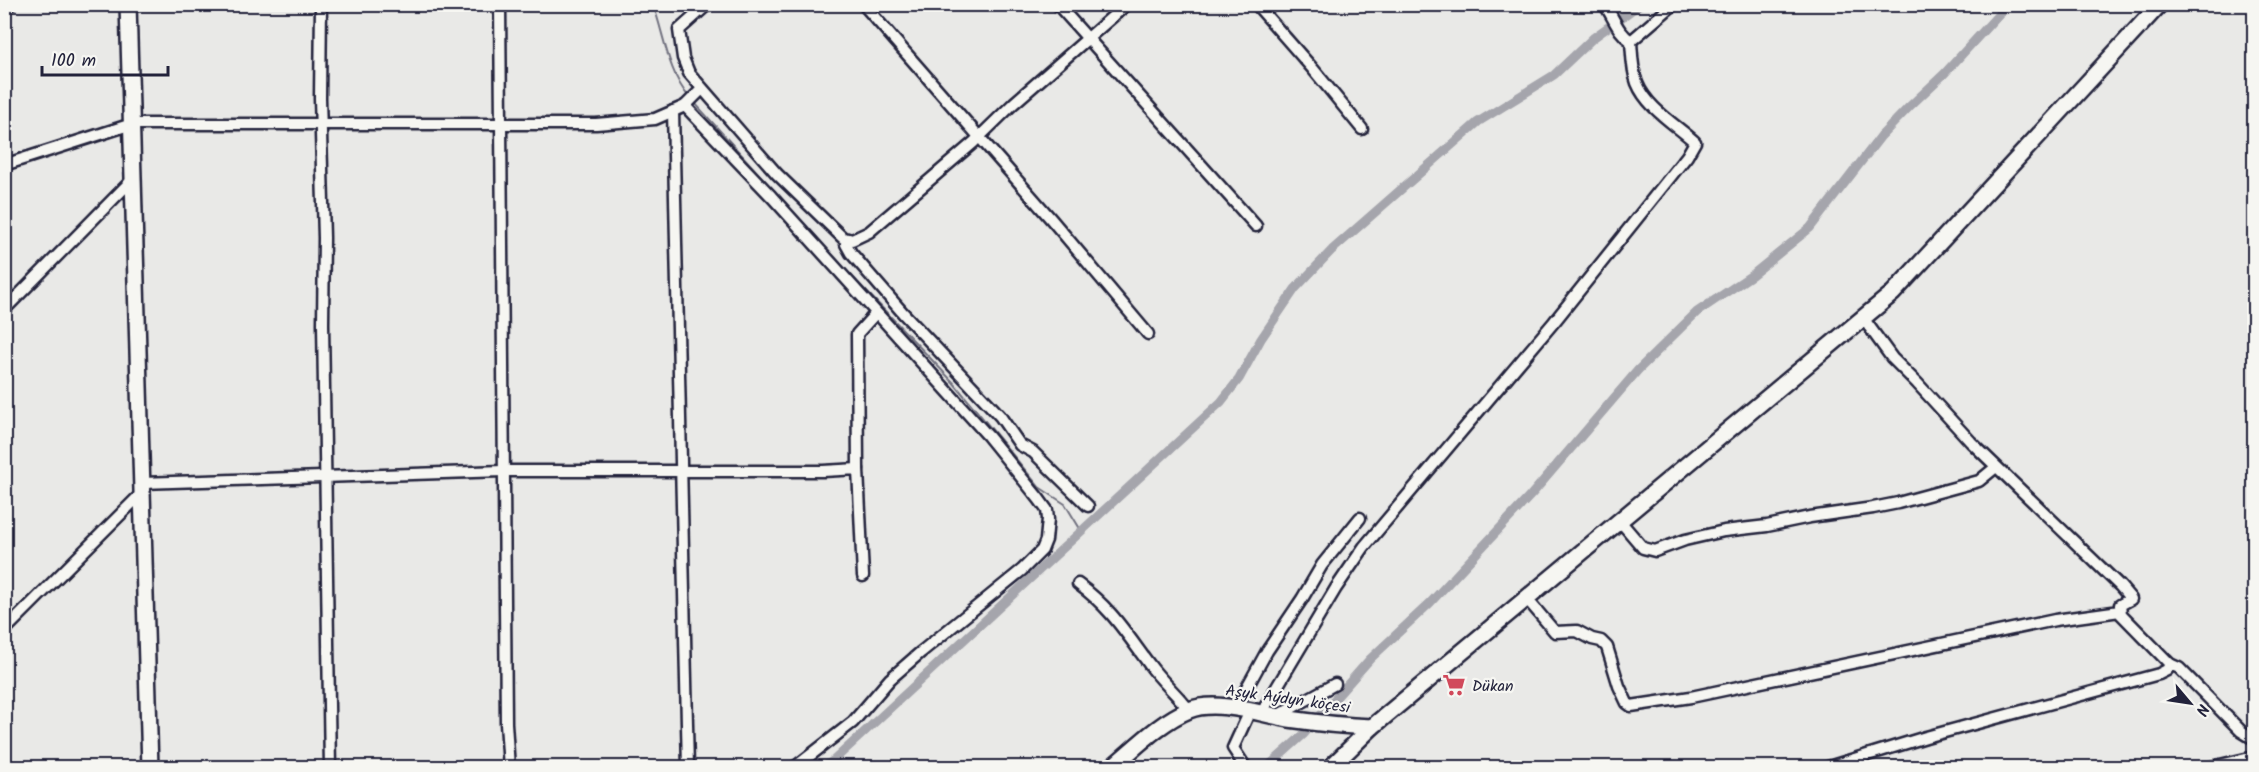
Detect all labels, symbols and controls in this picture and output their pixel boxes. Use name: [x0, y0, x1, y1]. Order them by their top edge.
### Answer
scale bar: [42, 39, 168, 77]
text: 100 m: [51, 47, 96, 76]
supermarket icon: Dükan: [1441, 672, 1467, 698]
north arrow: [2160, 673, 2220, 733]
place label: Dükan: [1472, 674, 1514, 699]
street label: Aşyk Aýdyn köçesi: [1224, 678, 1353, 721]
text: N: [2188, 699, 2215, 720]

